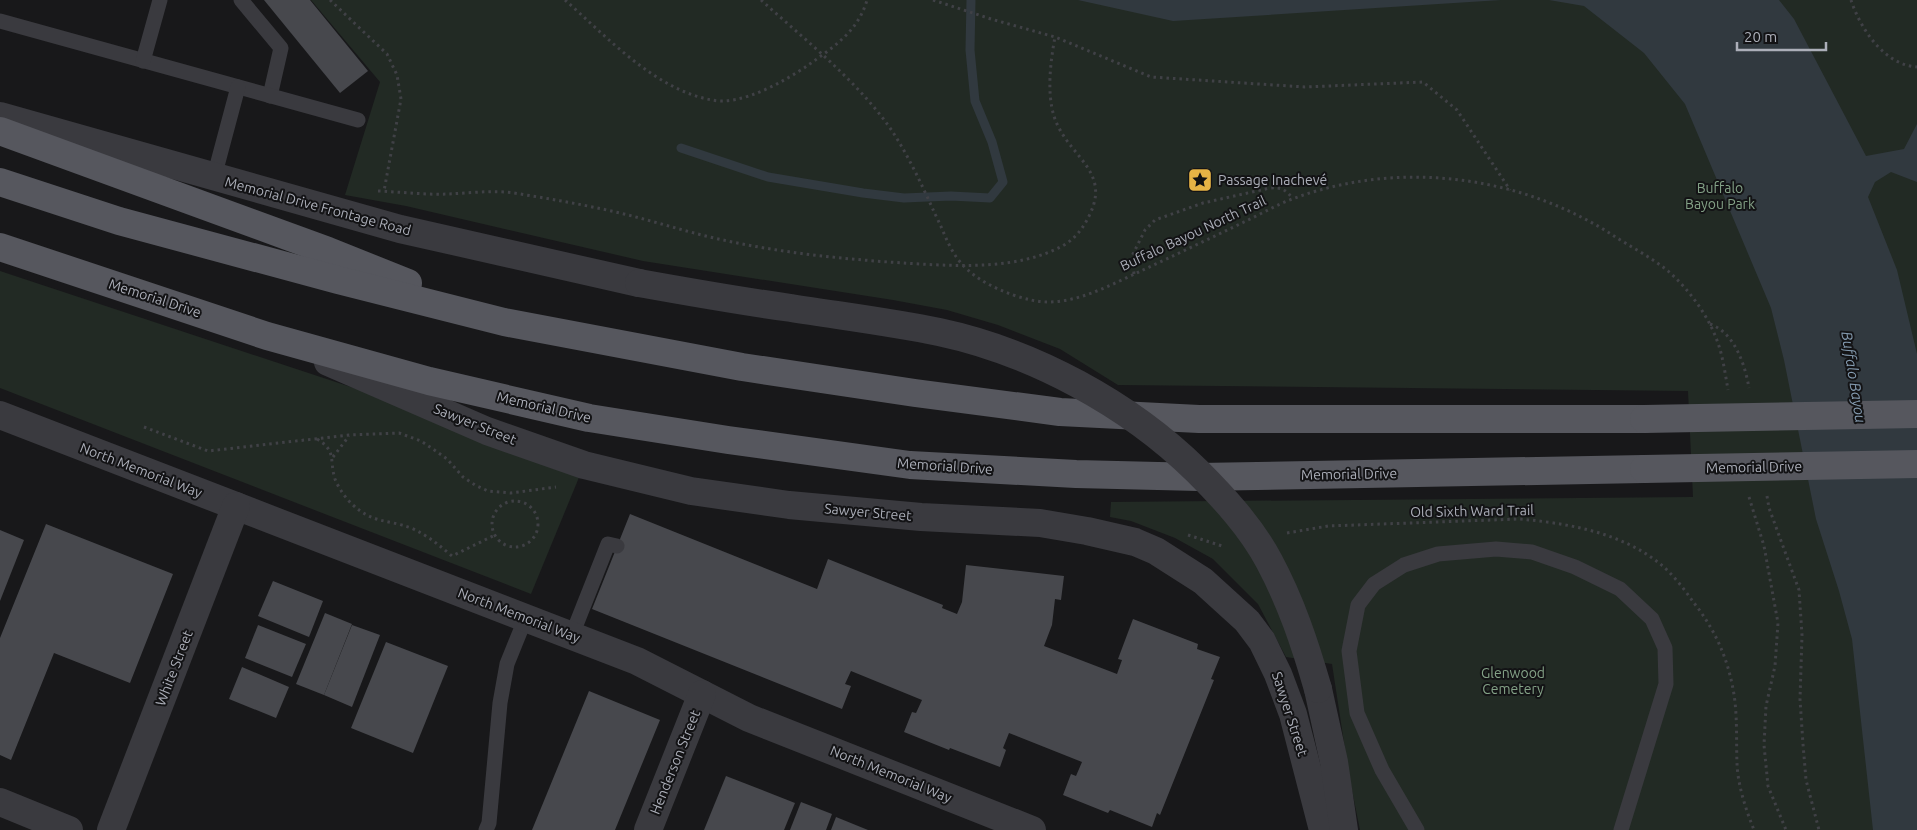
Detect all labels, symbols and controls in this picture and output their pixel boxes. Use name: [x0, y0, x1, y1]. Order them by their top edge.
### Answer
scale bar: [1737, 20, 1826, 52]
text: 20 m: [1744, 28, 1777, 45]
place icon: Passage Inachevé: [1187, 167, 1213, 193]
place label: Passage Inachevé: [1218, 172, 1327, 188]
street label: Memorial Drive Frontage Road: [223, 173, 413, 239]
park label: Buffalo Bayou Park: [1685, 180, 1755, 212]
street label: Buffalo Bayou North Trail: [1118, 192, 1269, 274]
street label: Memorial Drive: [107, 276, 203, 320]
water label: Buffalo Bayou: [1838, 330, 1870, 424]
street label: Memorial Drive: [495, 388, 593, 426]
street label: Sawyer Street: [431, 400, 519, 448]
street label: North Memorial Way: [78, 439, 205, 501]
street label: Memorial Drive: [897, 455, 993, 477]
street label: Memorial Drive: [1706, 458, 1802, 476]
street label: Memorial Drive: [1301, 465, 1397, 483]
street label: Sawyer Street: [824, 500, 913, 524]
street label: Old Sixth Ward Trail: [1410, 502, 1534, 520]
street label: North Memorial Way: [456, 584, 583, 646]
street label: White Street: [152, 627, 196, 708]
park label: Glenwood Cemetery: [1481, 665, 1545, 697]
street label: Sawyer Street: [1269, 670, 1311, 759]
street label: Henderson Street: [647, 707, 703, 817]
street label: North Memorial Way: [828, 742, 954, 806]

